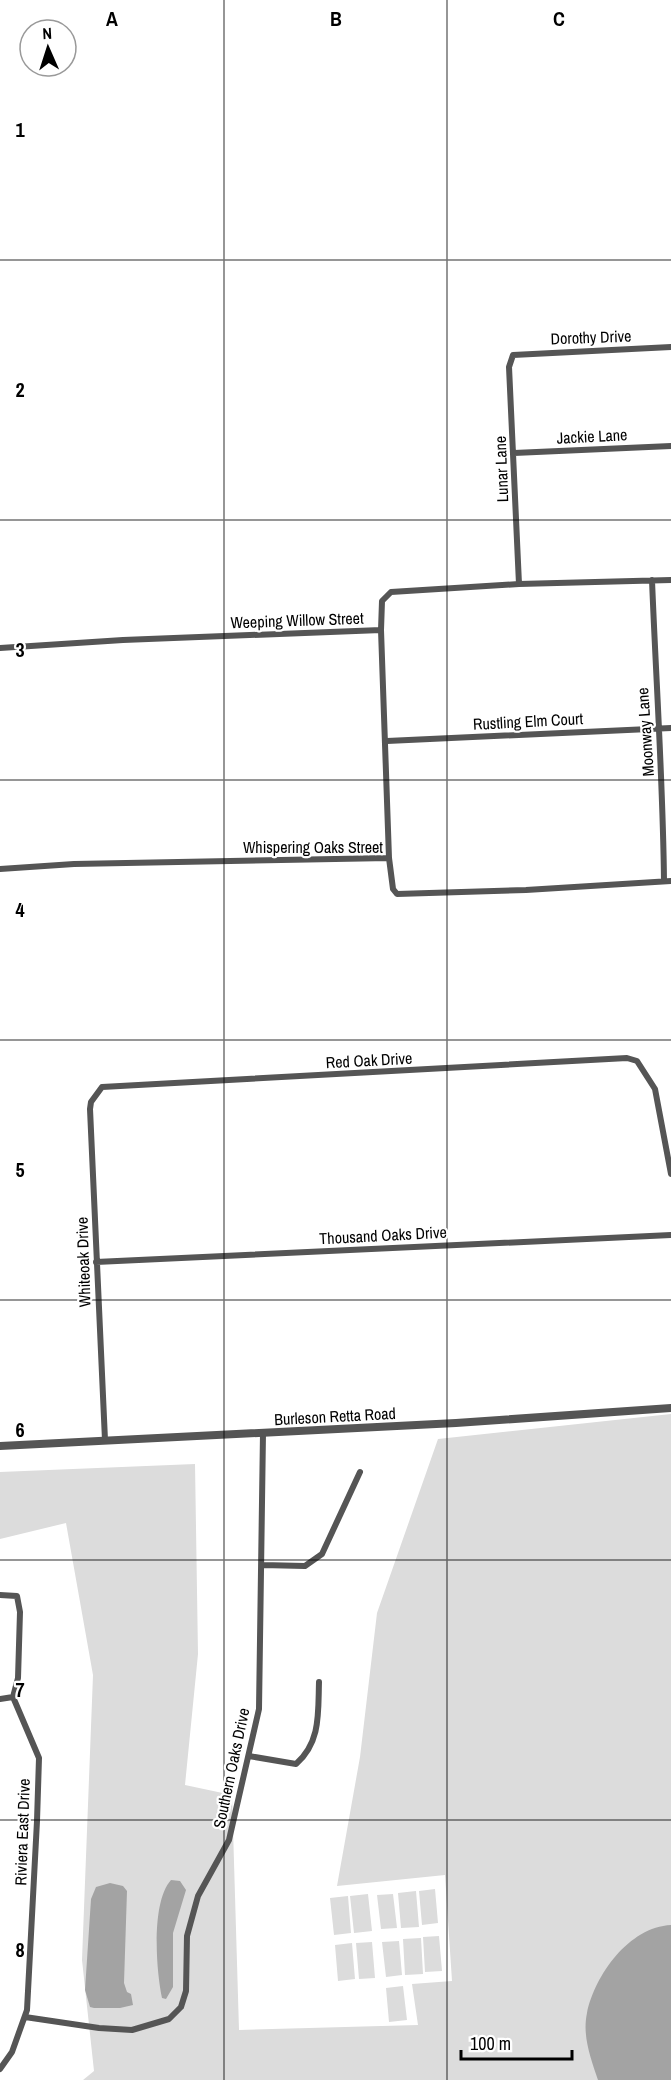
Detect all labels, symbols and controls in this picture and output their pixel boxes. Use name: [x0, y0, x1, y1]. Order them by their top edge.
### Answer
text: A: [106, 5, 118, 32]
text: B: [330, 5, 342, 32]
text: C: [553, 5, 565, 32]
north arrow: [18, 18, 78, 78]
text: N: [42, 22, 53, 44]
text: 1: [15, 116, 25, 143]
street label: Dorothy Drive: [550, 325, 632, 349]
text: 2: [15, 376, 25, 403]
street label: Jackie Lane: [556, 423, 628, 449]
street label: Lunar Lane: [489, 435, 513, 503]
street label: Weeping Willow Street: [230, 607, 364, 633]
text: 3: [15, 636, 25, 663]
street label: Moonway Lane: [631, 687, 659, 777]
street label: Rustling Elm Court: [472, 707, 584, 735]
street label: Whispering Oaks Street: [243, 836, 383, 858]
text: 4: [15, 896, 25, 923]
street label: Red Oak Drive: [325, 1047, 413, 1073]
text: 5: [15, 1156, 25, 1183]
street label: Whiteoak Drive: [70, 1216, 96, 1308]
street label: Thousand Oaks Drive: [319, 1221, 447, 1249]
street label: Burleson Retta Road: [274, 1402, 396, 1430]
text: 6: [15, 1416, 25, 1443]
text: 7: [15, 1676, 25, 1703]
street label: Southern Oaks Drive: [208, 1706, 254, 1830]
street label: Riviera East Drive: [9, 1778, 35, 1886]
text: 8: [15, 1936, 25, 1963]
scale bar: [461, 2023, 572, 2061]
text: 100 m: [470, 2031, 511, 2056]

